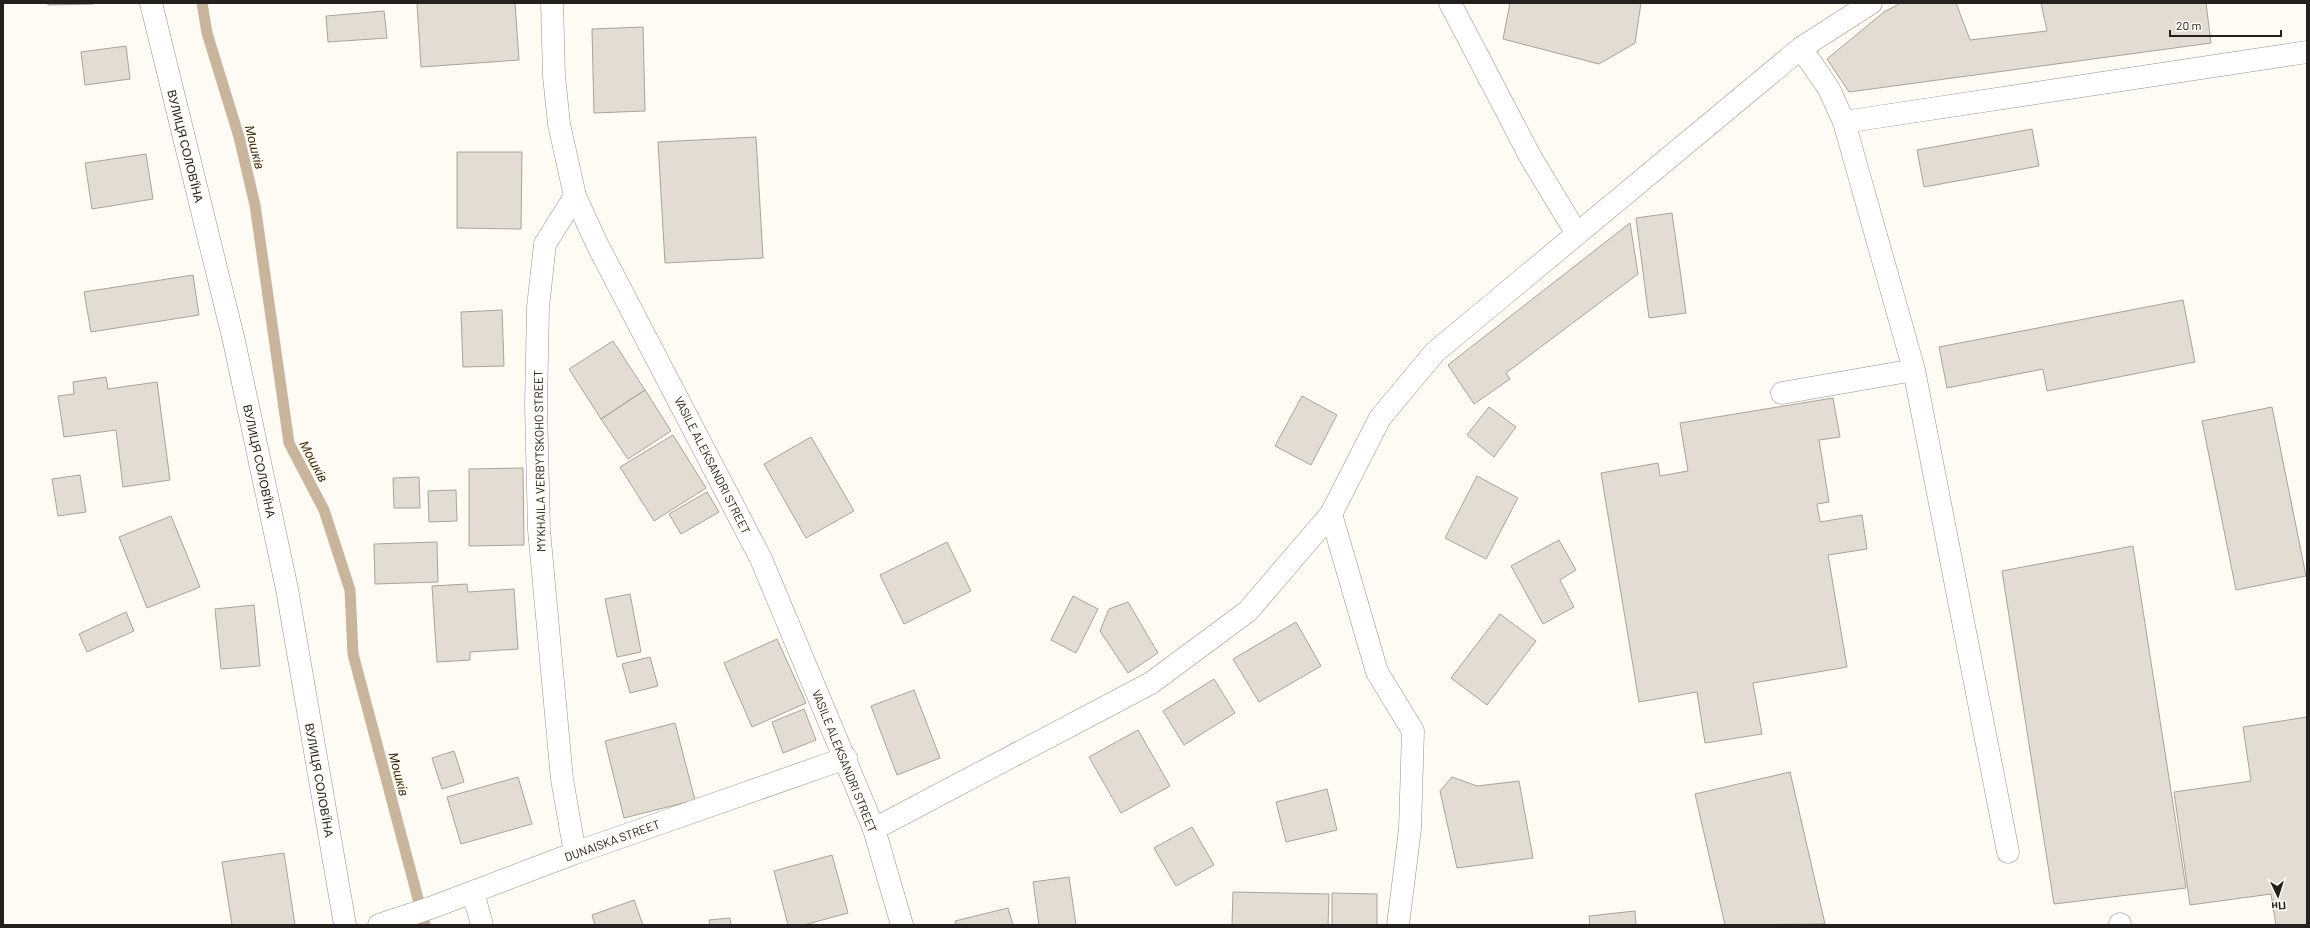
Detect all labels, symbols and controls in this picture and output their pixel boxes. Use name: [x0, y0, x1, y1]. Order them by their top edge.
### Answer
scale bar: [2170, 12, 2281, 38]
text: 20 m: [2176, 18, 2202, 32]
street label: ВУЛИЦЯ СОЛОВ'ЇНА: [164, 88, 207, 204]
water label: Мошків: [242, 123, 268, 171]
street label: MYKHAILA VERBYTSKOHO STREET: [530, 370, 548, 552]
street label: VASILE ALEKSANDRI STREET: [672, 394, 754, 536]
street label: ВУЛИЦЯ СОЛОВ'ЇНА: [240, 403, 279, 519]
water label: Мошків: [296, 438, 332, 485]
street label: VASILE ALEKSANDRI STREET: [810, 688, 880, 835]
street label: ВУЛИЦЯ СОЛОВ'ЇНА: [302, 722, 337, 838]
water label: Мошків: [385, 750, 413, 798]
street label: DUNAISKA STREET: [562, 816, 662, 864]
north arrow: [2258, 876, 2298, 916]
text: Пн: [2271, 899, 2286, 913]

